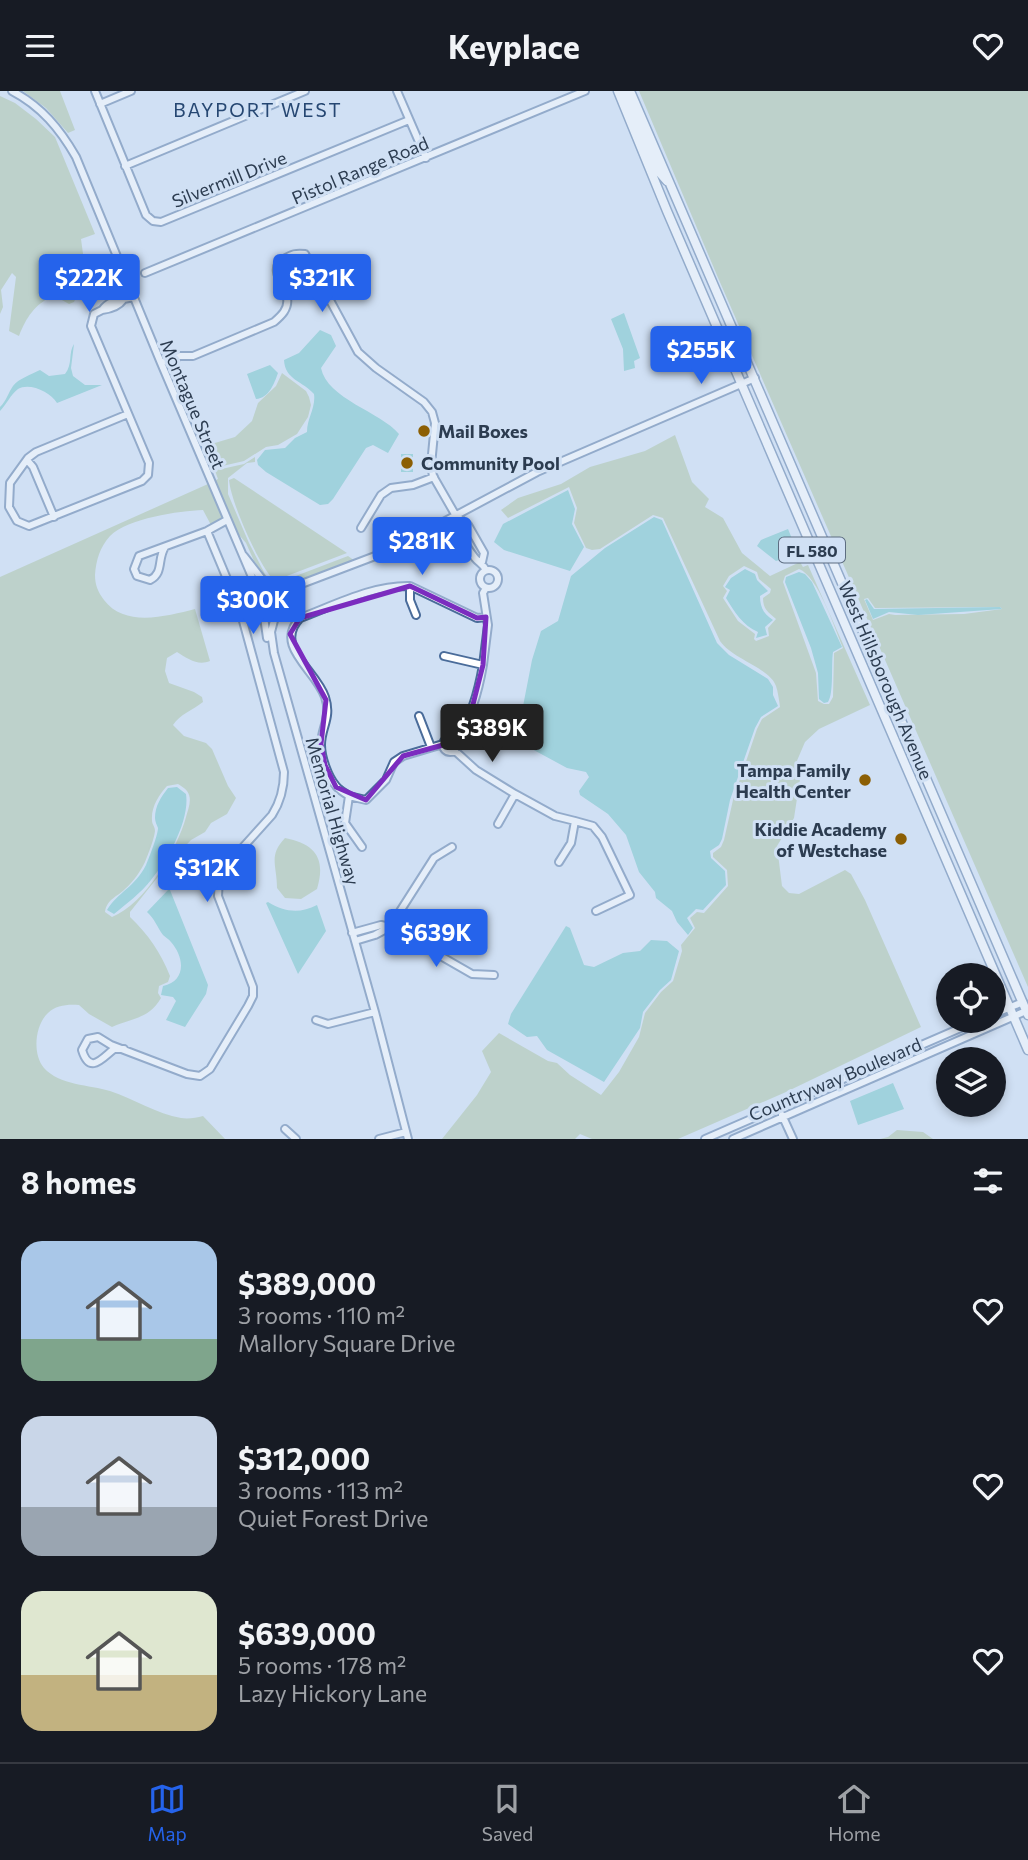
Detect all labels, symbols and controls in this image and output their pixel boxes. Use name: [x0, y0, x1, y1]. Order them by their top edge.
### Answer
text: Keyplace: [448, 26, 580, 66]
icon: menu: [21, 27, 59, 65]
icon: heart: [969, 27, 1007, 65]
district label: BAYPORT WEST: [173, 98, 343, 121]
street label: Pistol Range Road: [288, 131, 432, 209]
street label: Silvermill Drive: [168, 146, 290, 212]
pin: $222K: [40, 255, 138, 314]
pin: $321K: [273, 255, 371, 314]
text: $222K: [55, 263, 123, 291]
text: $321K: [289, 263, 355, 291]
pin: $255K: [652, 327, 750, 386]
text: $255K: [666, 335, 736, 363]
street label: Montague Street: [156, 336, 230, 472]
place label: Mail Boxes: [438, 420, 528, 442]
marker: Mail Boxes: [416, 423, 432, 439]
place label: Community Pool: [421, 452, 560, 474]
marker: Community Pool: [399, 455, 415, 471]
pin: $281K: [373, 517, 471, 577]
text: $281K: [389, 526, 455, 554]
road number: FL 580: [779, 537, 845, 563]
pin: $300K: [204, 577, 302, 636]
street label: West Hillsborough Avenue: [834, 577, 938, 783]
text: $300K: [216, 585, 290, 613]
pin: $389K: [443, 705, 541, 764]
text: $389K: [456, 713, 528, 741]
street label: Memorial Highway: [301, 734, 365, 888]
place label: Tampa Family Health Center: [736, 759, 852, 802]
marker: Tampa Family Health Center: [857, 772, 873, 788]
place label: Kiddie Academy of Westchase: [754, 818, 887, 861]
marker: Kiddie Academy of Westchase: [893, 831, 909, 847]
pin: $312K: [158, 845, 256, 904]
text: $312K: [174, 853, 240, 881]
pin: $639K: [387, 909, 485, 969]
text: $639K: [401, 918, 471, 946]
map controls: [936, 963, 1006, 1117]
button: locate: [936, 963, 1006, 1033]
street label: Countryway Boulevard: [745, 1033, 925, 1125]
button: layers: [936, 1047, 1006, 1117]
icon: filters: [969, 1162, 1007, 1200]
text: 8 homes: [21, 1163, 137, 1200]
text: $389,000: [238, 1264, 376, 1301]
icon: home: [77, 1269, 161, 1353]
icon: heart: [969, 1292, 1007, 1330]
text: 3 rooms · 110 m²: [238, 1301, 405, 1329]
text: Mallory Square Drive: [238, 1329, 455, 1357]
text: $312,000: [238, 1439, 370, 1476]
icon: home: [77, 1444, 161, 1528]
icon: heart: [969, 1467, 1007, 1505]
text: 3 rooms · 113 m²: [238, 1476, 403, 1504]
text: Quiet Forest Drive: [238, 1504, 429, 1532]
text: $639,000: [238, 1614, 376, 1651]
icon: home: [77, 1619, 161, 1703]
icon: heart: [969, 1642, 1007, 1680]
text: 5 rooms · 178 m²: [238, 1651, 406, 1679]
text: Lazy Hickory Lane: [238, 1679, 427, 1707]
tab: Map: [148, 1780, 187, 1845]
tab: Saved: [482, 1780, 533, 1845]
tab: Home: [828, 1780, 880, 1845]

